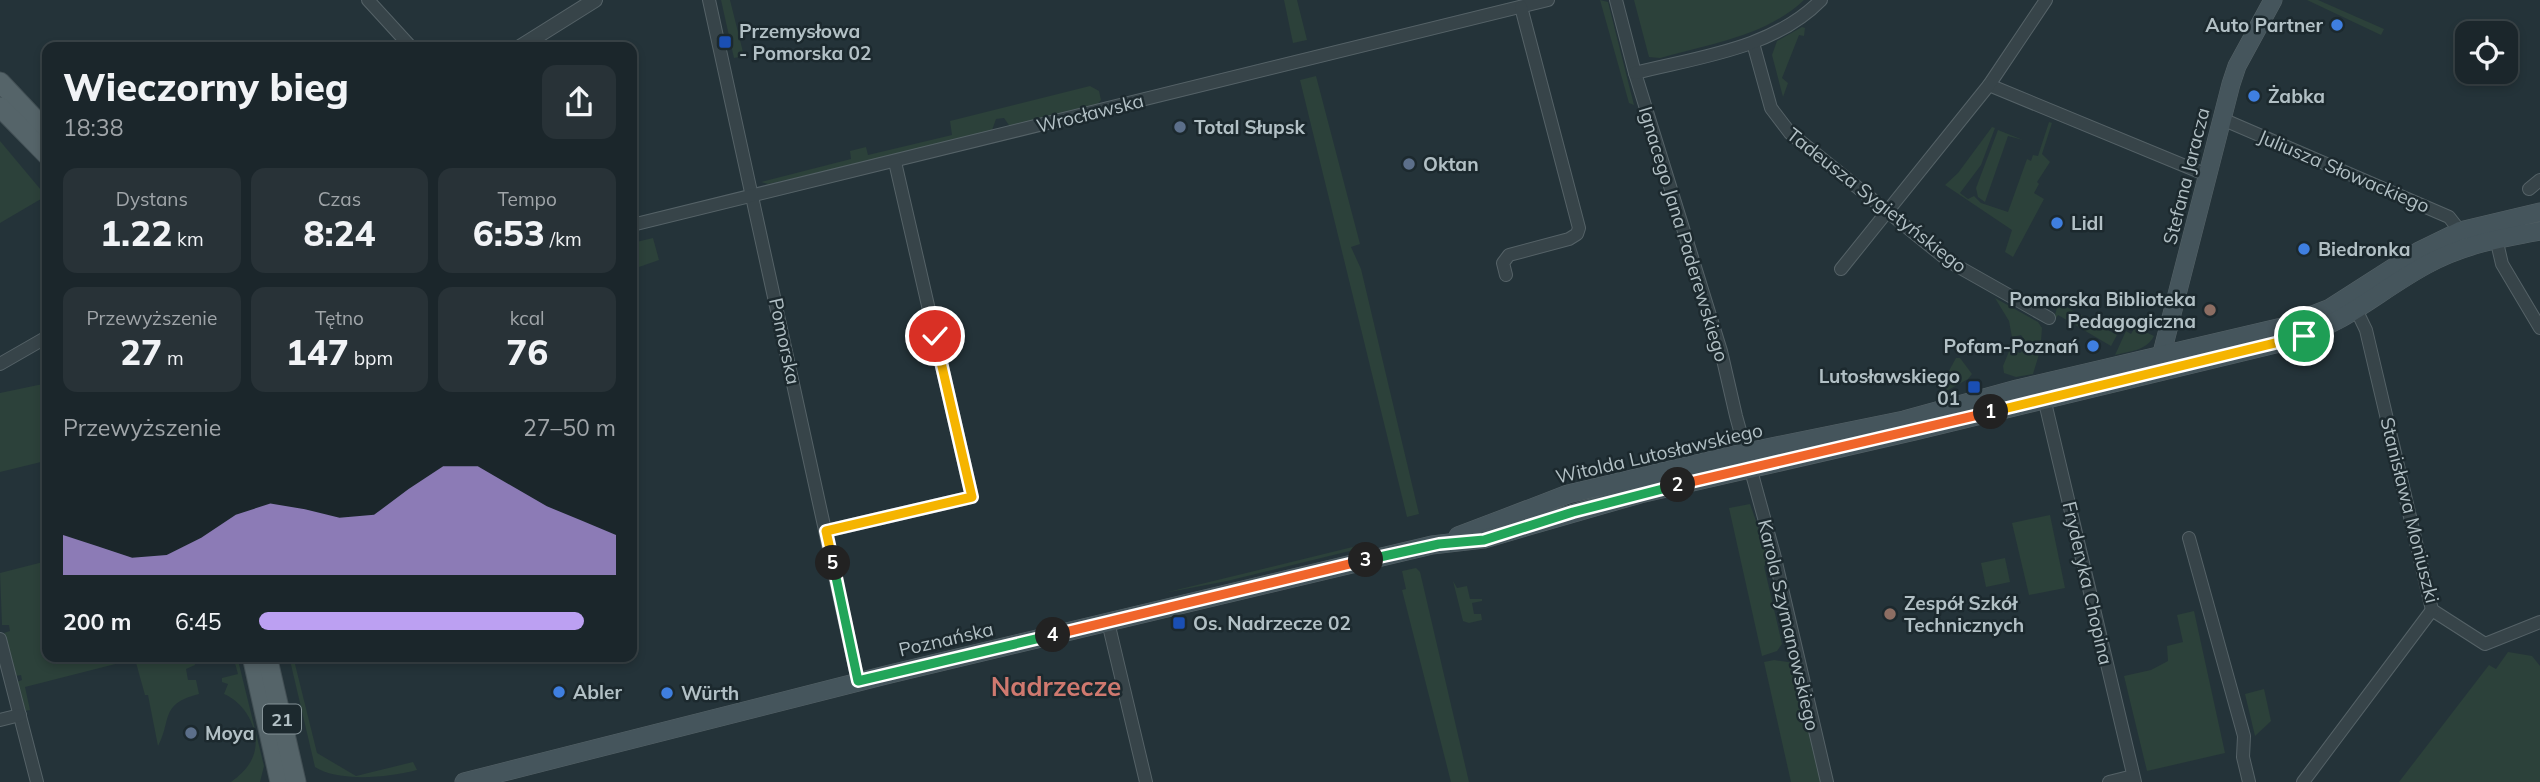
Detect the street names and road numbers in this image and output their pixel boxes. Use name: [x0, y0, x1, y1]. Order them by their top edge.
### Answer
street label: Wrocławska: [1034, 88, 1146, 138]
street label: Ignacego Jana Paderewskiego: [1634, 103, 1734, 365]
street label: Stefana Jaracza: [2157, 105, 2215, 247]
street label: Tadeusza Sygietyńskiego: [1782, 122, 1972, 278]
street label: Juliusza Słowackiego: [2255, 124, 2433, 218]
street label: Pomorska: [764, 296, 806, 386]
street label: Stanisława Moniuszki: [2375, 415, 2445, 605]
street label: Witolda Lutosławskiego: [1553, 417, 1765, 489]
street label: Fryderyka Chopina: [2058, 499, 2118, 667]
street label: Karola Szymanowskiego: [1753, 517, 1825, 733]
street label: Poznańska: [896, 616, 996, 662]
road number: 21: [263, 704, 301, 734]

